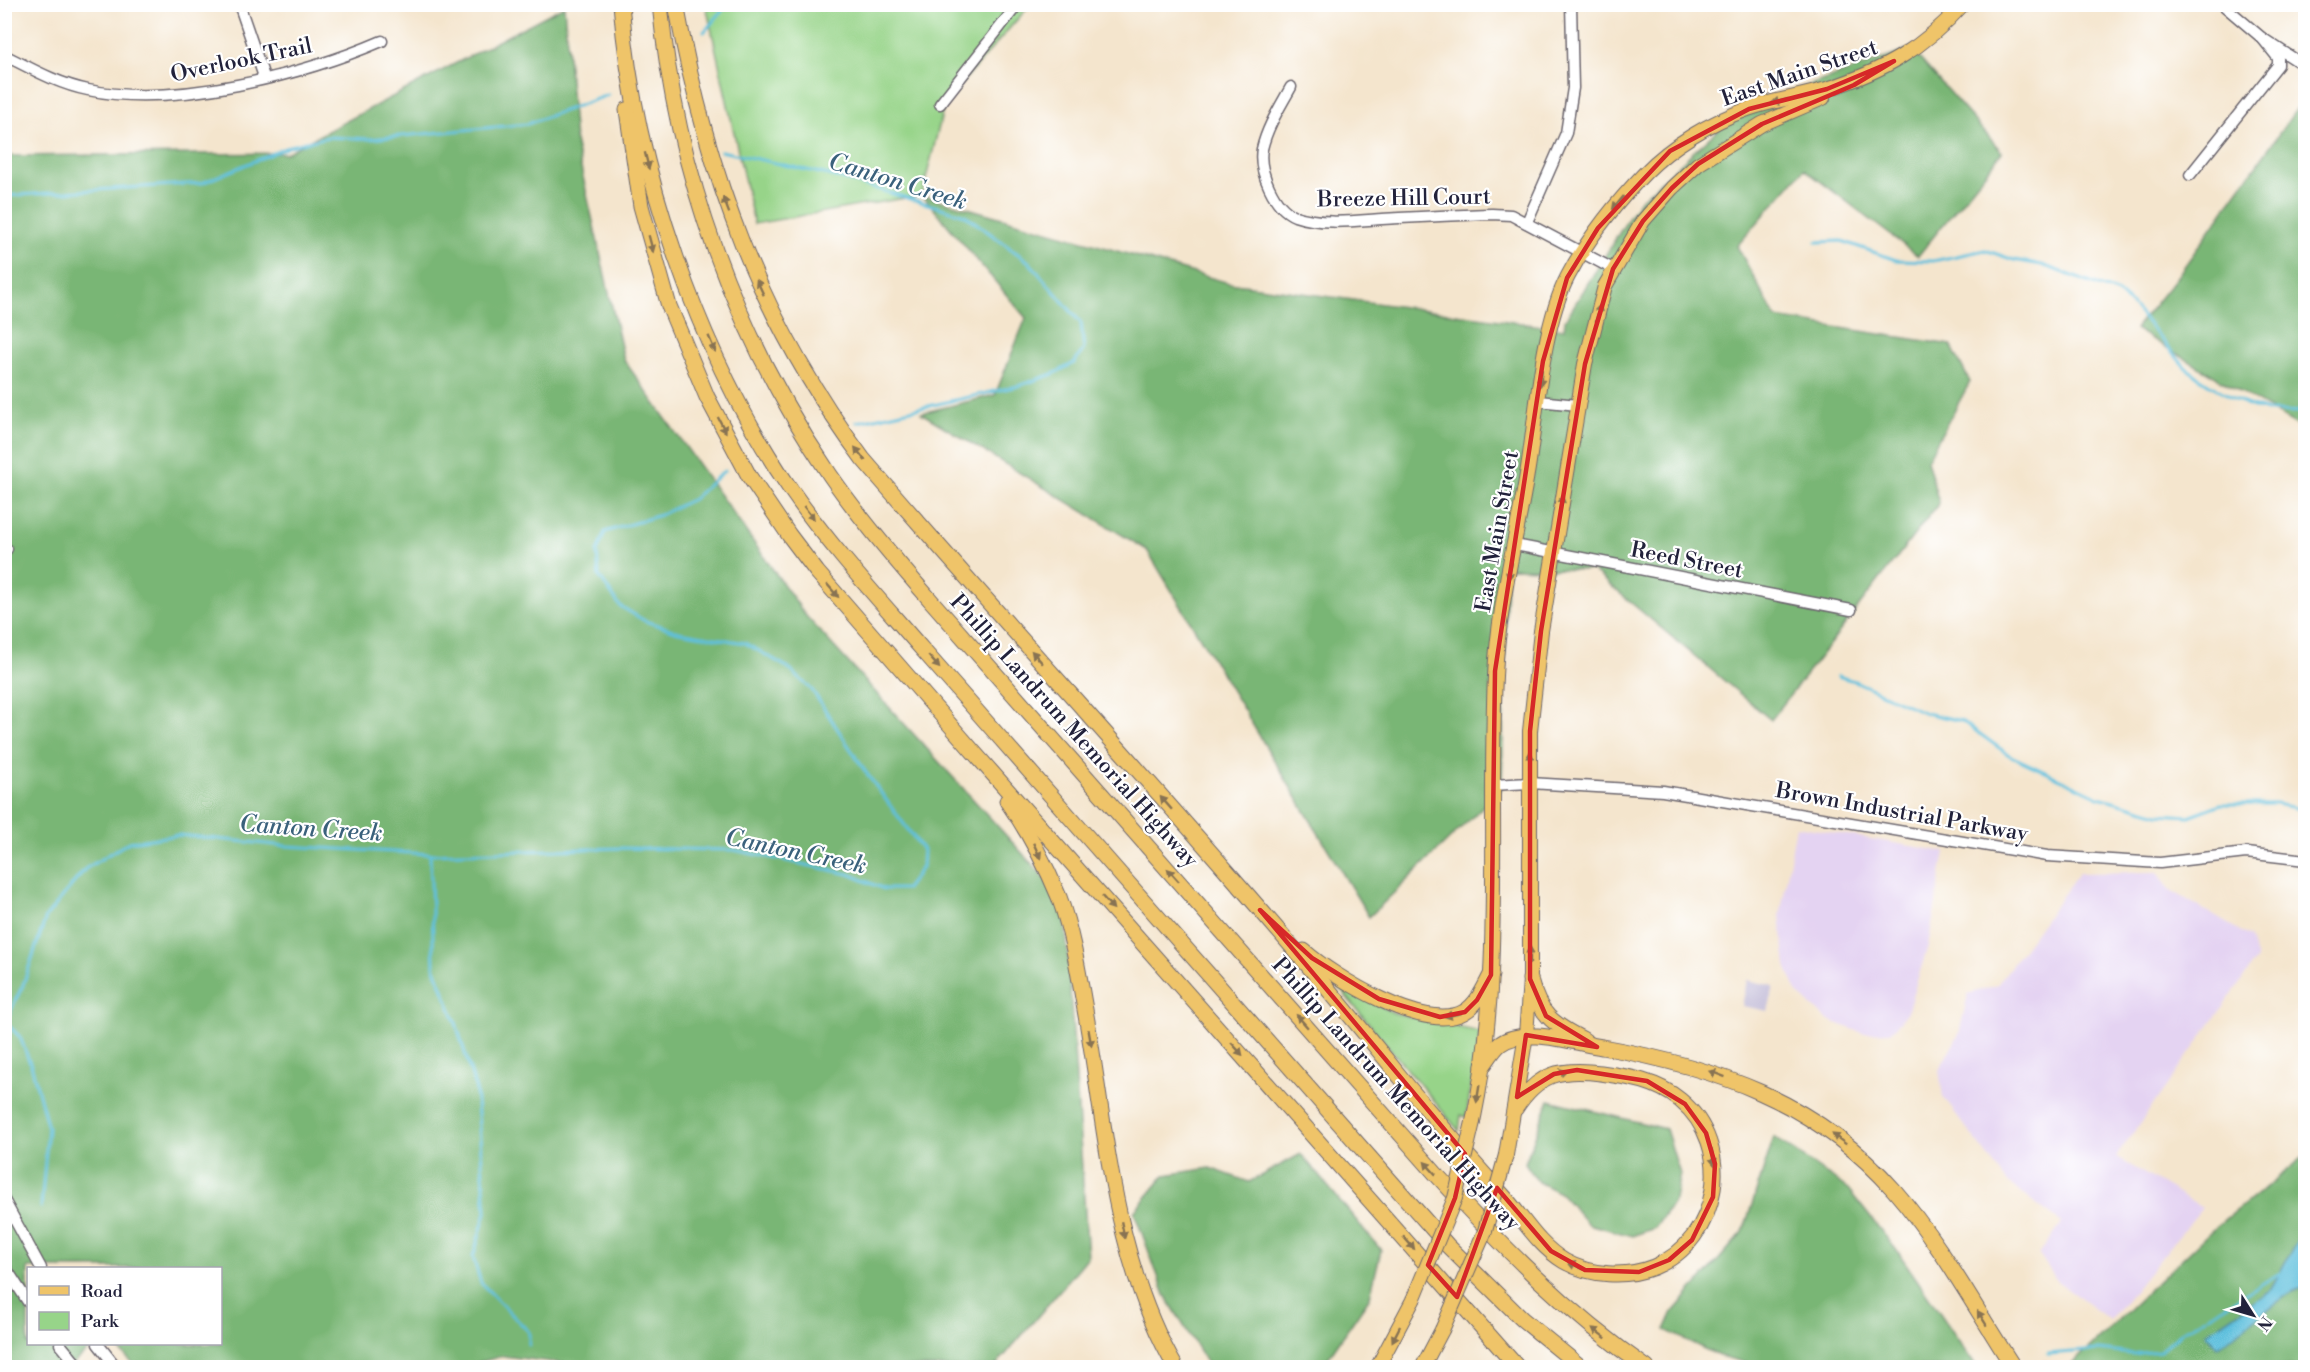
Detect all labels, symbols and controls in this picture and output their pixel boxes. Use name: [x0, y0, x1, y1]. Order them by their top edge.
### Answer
street label: Overlook Trail: [168, 32, 315, 89]
street label: East Main Street: [1718, 34, 1881, 113]
one-way arrow: [1770, 97, 1788, 106]
water label: Canton Creek: [825, 147, 971, 217]
one-way arrow: [643, 152, 652, 170]
street label: Breeze Hill Court: [1316, 183, 1491, 214]
one-way arrow: [1612, 195, 1625, 211]
one-way arrow: [721, 196, 731, 214]
one-way arrow: [647, 236, 656, 254]
one-way arrow: [755, 278, 764, 295]
one-way arrow: [1594, 304, 1604, 322]
one-way arrow: [707, 336, 717, 354]
one-way arrow: [1536, 369, 1546, 388]
one-way arrow: [718, 417, 727, 434]
one-way arrow: [854, 446, 866, 462]
street label: East Main Street: [1470, 448, 1525, 614]
one-way arrow: [1557, 495, 1566, 514]
one-way arrow: [802, 505, 814, 520]
street label: Reed Street: [1628, 536, 1745, 585]
one-way arrow: [1504, 561, 1514, 580]
one-way arrow: [826, 583, 839, 598]
street label: Phillip Landrum Memorial Highway: [944, 589, 1204, 873]
one-way arrow: [1031, 650, 1044, 665]
one-way arrow: [927, 654, 940, 669]
one-way arrow: [1525, 751, 1535, 770]
street label: Brown Industrial Parkway: [1773, 777, 2030, 848]
one-way arrow: [1160, 796, 1173, 811]
water label: Canton Creek: [238, 809, 383, 849]
water label: Canton Creek: [723, 822, 869, 882]
one-way arrow: [1033, 843, 1042, 860]
one-way arrow: [1166, 867, 1180, 882]
one-way arrow: [1101, 895, 1114, 910]
one-way arrow: [1525, 946, 1535, 965]
street label: Phillip Landrum Memorial Highway: [1266, 952, 1526, 1236]
one-way arrow: [1443, 1011, 1462, 1020]
one-way arrow: [1296, 1014, 1309, 1029]
one-way arrow: [1086, 1028, 1095, 1047]
one-way arrow: [1230, 1041, 1243, 1056]
one-way arrow: [1550, 1068, 1568, 1077]
one-way arrow: [1708, 1068, 1726, 1078]
one-way arrow: [1474, 1085, 1483, 1104]
one-way arrow: [1832, 1134, 1847, 1146]
one-way arrow: [1709, 1147, 1718, 1166]
one-way arrow: [1424, 1161, 1437, 1176]
one-way arrow: [1119, 1221, 1129, 1239]
one-way arrow: [1402, 1235, 1415, 1250]
one-way arrow: [1566, 1261, 1584, 1271]
legend: [27, 1267, 222, 1345]
text: Road: [81, 1280, 124, 1303]
north arrow: [2223, 1285, 2283, 1345]
text: Park: [81, 1310, 120, 1333]
one-way arrow: [1977, 1310, 1988, 1326]
text: N: [2252, 1312, 2276, 1335]
one-way arrow: [1391, 1326, 1401, 1343]
one-way arrow: [1592, 1327, 1608, 1339]

